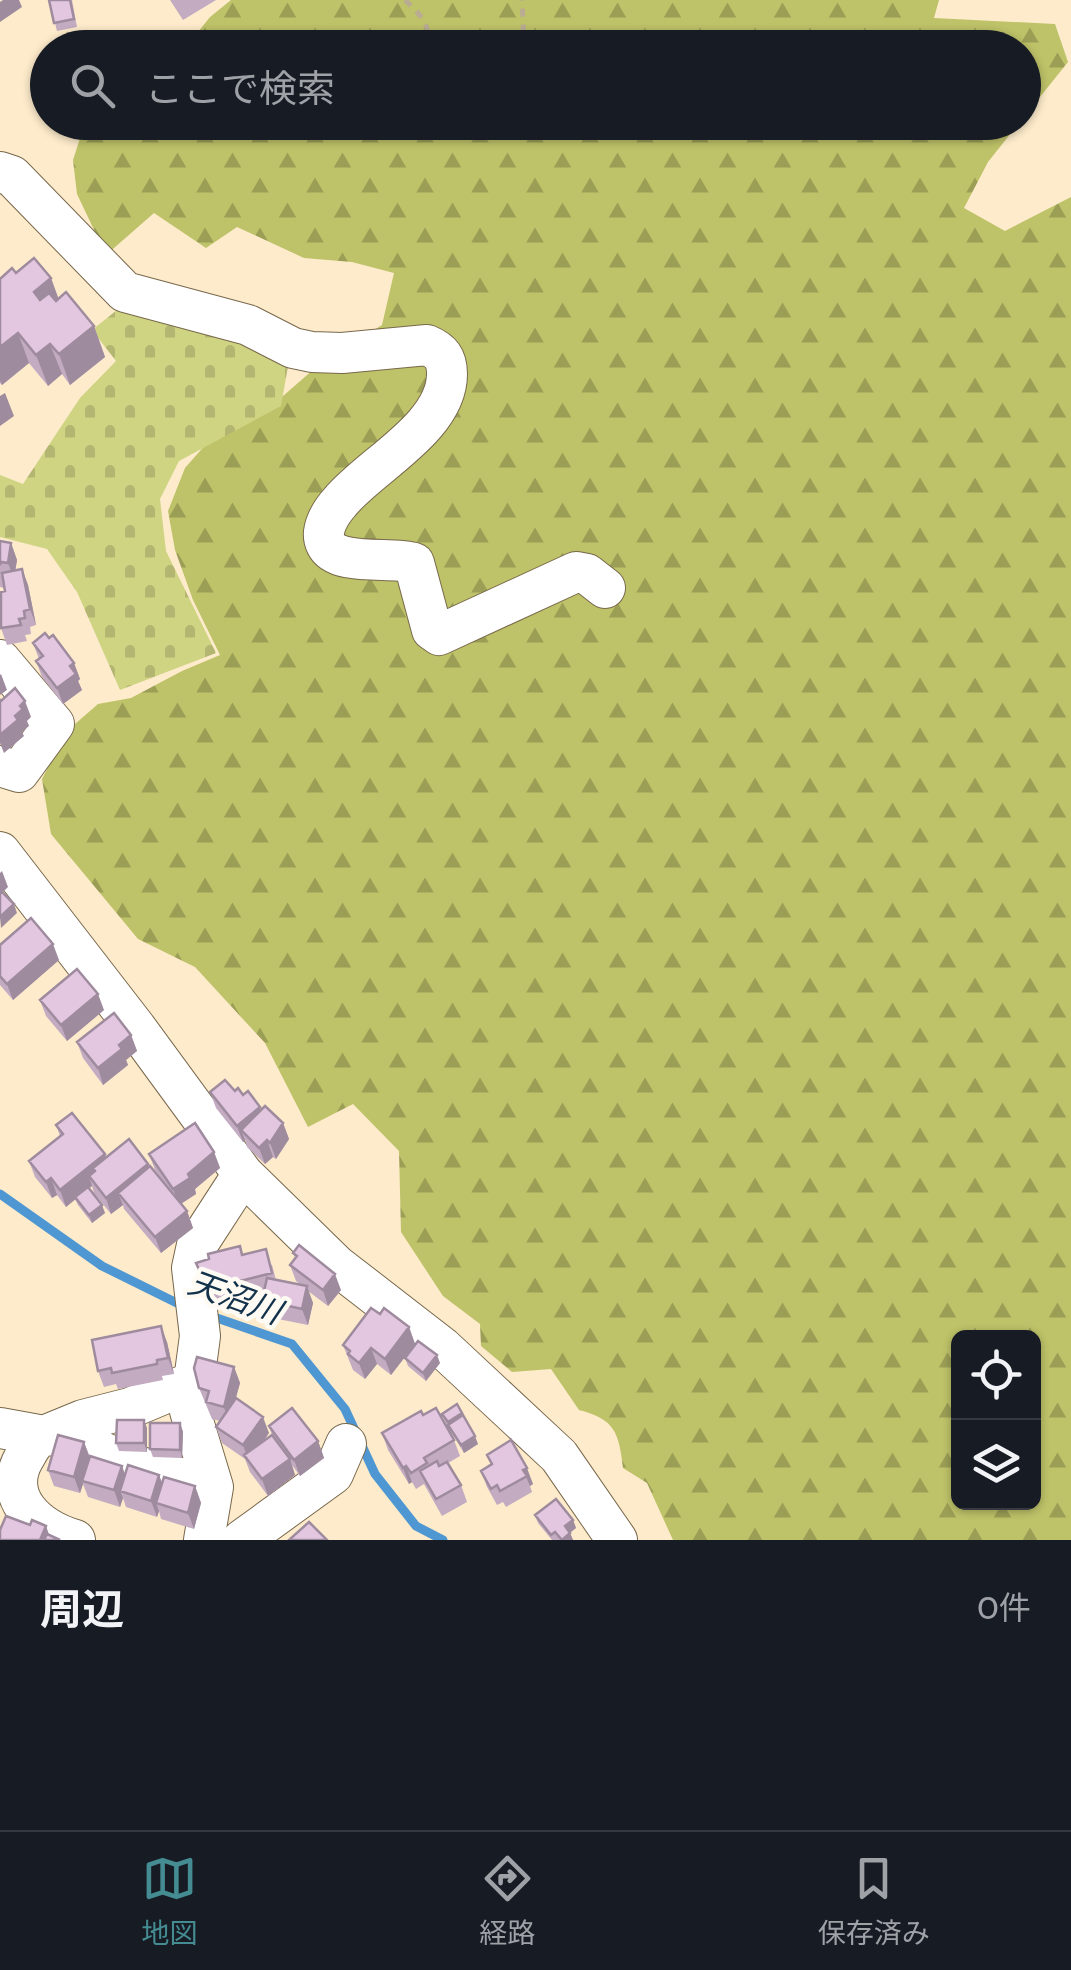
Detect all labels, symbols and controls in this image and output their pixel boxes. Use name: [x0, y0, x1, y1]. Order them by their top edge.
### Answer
search box: [30, 30, 1041, 140]
icon: search: [65, 58, 120, 113]
text: ここで検索: [145, 65, 335, 112]
water label: 天沼川: [183, 1262, 290, 1333]
map controls: [951, 1330, 1041, 1510]
button: locate: [951, 1330, 1041, 1420]
button: layers: [951, 1420, 1041, 1510]
text: 周辺: [40, 1583, 124, 1635]
text: 0件: [977, 1588, 1031, 1627]
tab: 地図: [141, 1851, 197, 1951]
tab: 経路: [479, 1851, 536, 1951]
tab: 保存済み: [818, 1851, 930, 1951]

